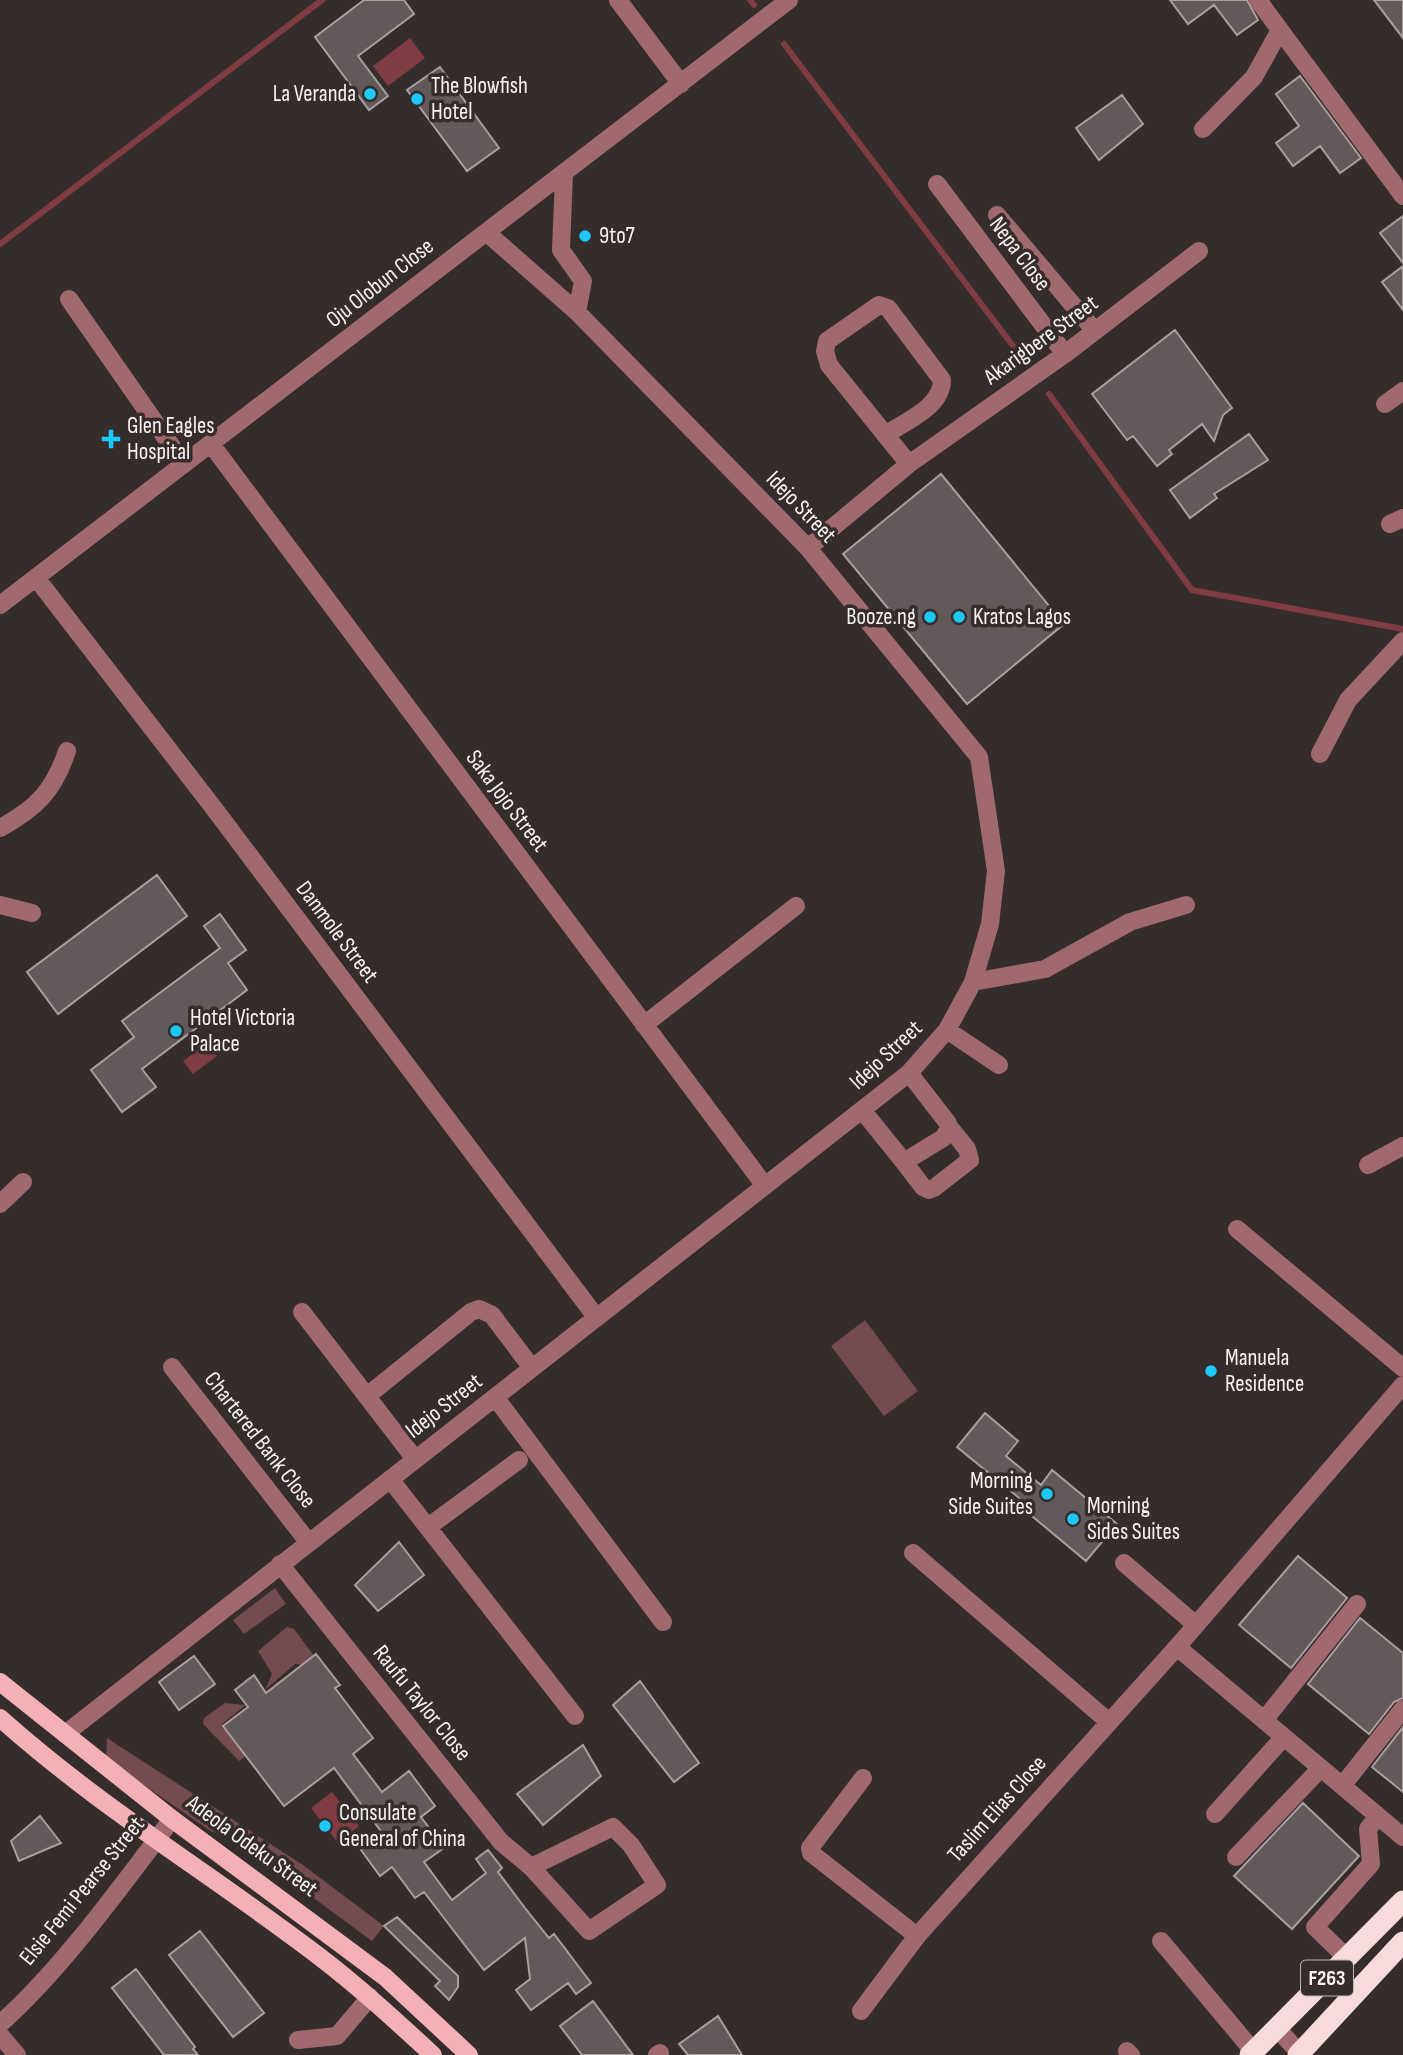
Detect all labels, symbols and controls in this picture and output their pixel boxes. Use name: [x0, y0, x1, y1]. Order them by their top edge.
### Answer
place label: The Blowfish Hotel: [431, 72, 528, 126]
place label: La Veranda: [273, 80, 356, 108]
marker: La Veranda: [362, 86, 378, 102]
marker: The Blowfish Hotel: [409, 91, 425, 107]
street label: Nepa Close: [983, 211, 1057, 297]
place label: 9to7: [599, 222, 635, 250]
marker: 9to7: [577, 228, 593, 244]
street label: Oju Olobun Close: [321, 232, 439, 334]
street label: Akarigbere Street: [978, 289, 1104, 391]
place label: Glen Eagles Hospital: [127, 412, 215, 466]
marker: Glen Eagles Hospital: [101, 429, 121, 449]
street label: Idejo Street: [760, 465, 842, 549]
place label: Booze.ng: [846, 603, 916, 631]
place label: Kratos Lagos: [973, 603, 1071, 631]
marker: Booze.ng: [922, 609, 938, 625]
marker: Kratos Lagos: [951, 609, 967, 625]
street label: Saka Jojo Street: [460, 745, 554, 857]
street label: Danmole Street: [290, 876, 384, 988]
place label: Hotel Victoria Palace: [190, 1004, 295, 1058]
street label: Idejo Street: [844, 1014, 928, 1096]
marker: Hotel Victoria Palace: [168, 1023, 184, 1039]
place label: Manuela Residence: [1225, 1344, 1304, 1398]
marker: Manuela Residence: [1203, 1363, 1219, 1379]
street label: Chartered Bank Close: [198, 1366, 322, 1514]
street label: Idejo Street: [400, 1367, 488, 1445]
place label: Morning Side Suites: [948, 1467, 1033, 1521]
marker: Morning Side Suites: [1039, 1486, 1055, 1502]
place label: Morning Sides Suites: [1087, 1492, 1180, 1546]
marker: Morning Sides Suites: [1065, 1511, 1081, 1527]
street label: Raufu Taylor Close: [367, 1640, 477, 1766]
street label: Taslim Elias Close: [942, 1750, 1052, 1868]
street label: Adeola Odeku Street: [180, 1788, 323, 1903]
place label: Consulate General of China: [339, 1799, 466, 1853]
street label: Elsie Femi Pearse Street: [13, 1811, 151, 1971]
marker: Consulate General of China: [317, 1818, 333, 1834]
road number: F263: [1301, 1960, 1353, 1996]

